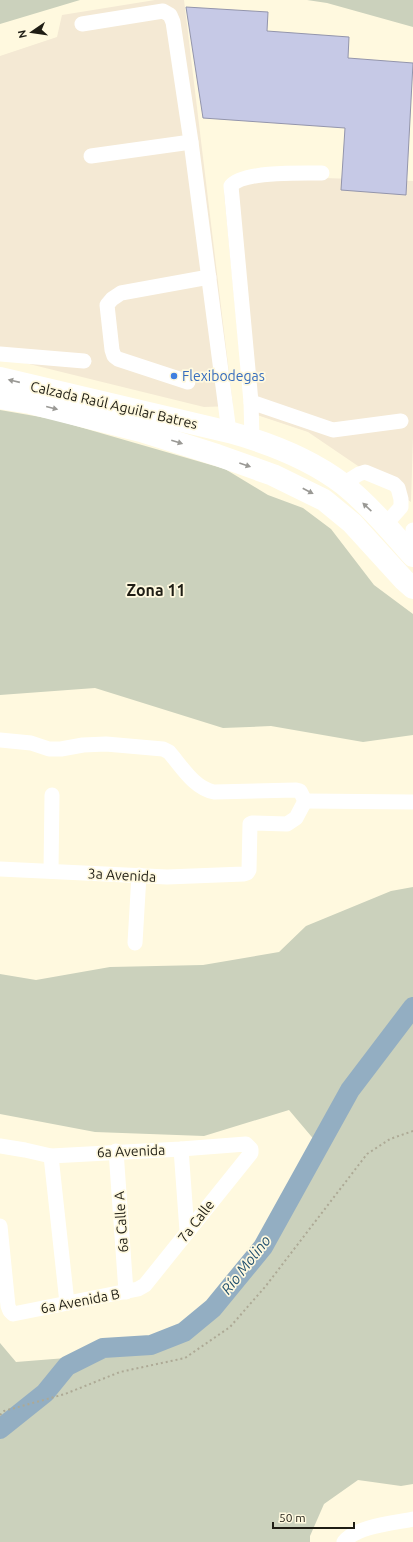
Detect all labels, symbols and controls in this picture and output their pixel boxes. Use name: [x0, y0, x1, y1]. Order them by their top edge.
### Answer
north arrow: [12, 12, 52, 52]
text: N: [15, 29, 29, 40]
place label: Flexibodegas: [182, 368, 265, 384]
marker: Flexibodegas: [169, 371, 179, 381]
one-way arrow: [8, 378, 20, 384]
street label: Calzada Raúl Aguilar Batres: [29, 378, 199, 432]
one-way arrow: [46, 405, 58, 411]
one-way arrow: [172, 440, 184, 446]
one-way arrow: [239, 462, 251, 468]
one-way arrow: [302, 488, 314, 495]
one-way arrow: [363, 503, 372, 512]
district label: Zona 11: [127, 581, 185, 599]
street label: 3a Avenida: [87, 865, 157, 885]
street label: 6a Avenida: [96, 1142, 166, 1160]
street label: 6a Calle A: [111, 1191, 131, 1253]
street label: 7a Calle: [175, 1197, 217, 1245]
water label: Río Molino: [217, 1232, 274, 1297]
street label: 6a Avenida B: [39, 1285, 121, 1317]
scale bar: [273, 1504, 354, 1530]
text: 50 m: [279, 1511, 306, 1524]

